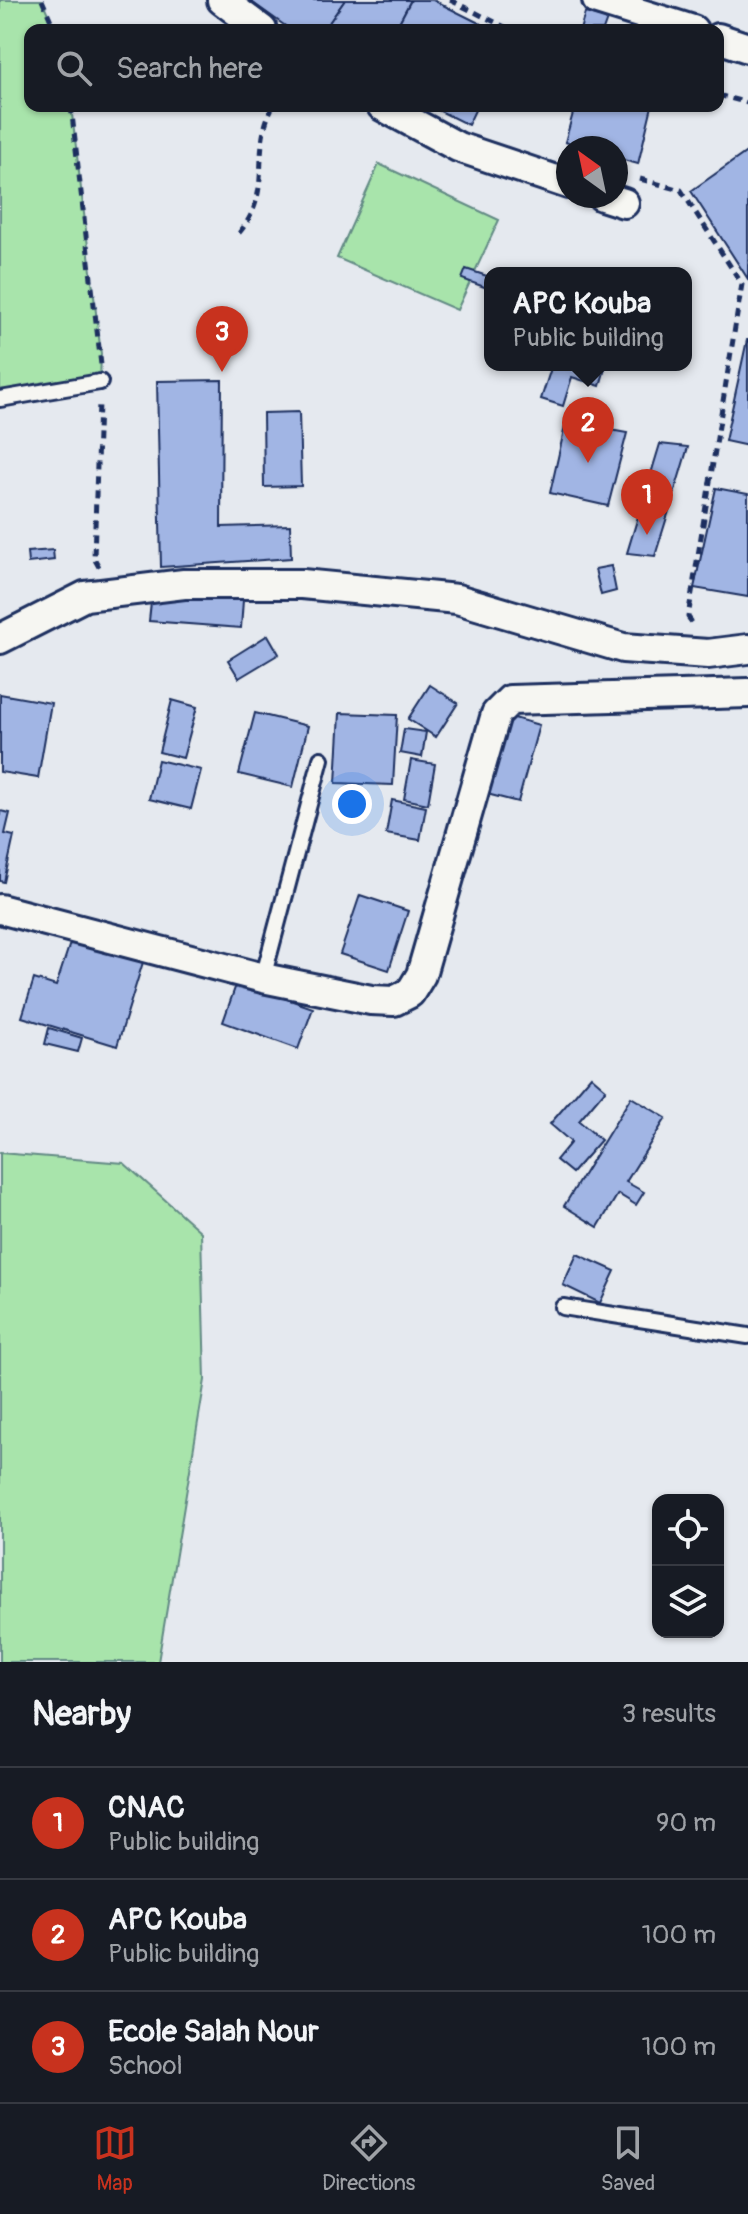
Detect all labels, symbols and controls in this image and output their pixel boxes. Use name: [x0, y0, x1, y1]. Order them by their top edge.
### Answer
search box: [24, 24, 724, 112]
icon: search: [52, 46, 96, 90]
text: Search here: [116, 50, 263, 87]
north arrow: [556, 136, 628, 208]
popup: [484, 267, 692, 371]
text: APC Kouba: [512, 285, 651, 322]
pin: 3: [196, 306, 248, 372]
text: Public building: [512, 322, 664, 354]
pin: 2: [562, 397, 614, 463]
pin: 1: [621, 469, 673, 535]
your location: [332, 784, 372, 824]
map controls: [652, 1494, 724, 1638]
button: locate: [652, 1494, 724, 1566]
button: layers: [652, 1566, 724, 1638]
text: Nearby: [32, 1693, 131, 1736]
text: 3 results: [622, 1698, 716, 1730]
text: CNAC: [108, 1789, 185, 1826]
text: 1: [53, 1807, 63, 1839]
text: 90 m: [656, 1807, 716, 1839]
text: Public building: [108, 1826, 259, 1858]
text: APC Kouba: [108, 1901, 247, 1938]
text: 2: [51, 1919, 65, 1951]
text: 100 m: [642, 1919, 716, 1951]
text: Public building: [108, 1938, 259, 1970]
text: Ecole Salah Nour: [108, 2013, 319, 2050]
text: 3: [51, 2031, 65, 2063]
text: 100 m: [642, 2031, 716, 2063]
text: School: [108, 2050, 183, 2082]
tab: Map: [93, 2121, 137, 2197]
tab: Directions: [322, 2121, 415, 2197]
tab: Saved: [601, 2121, 655, 2197]

